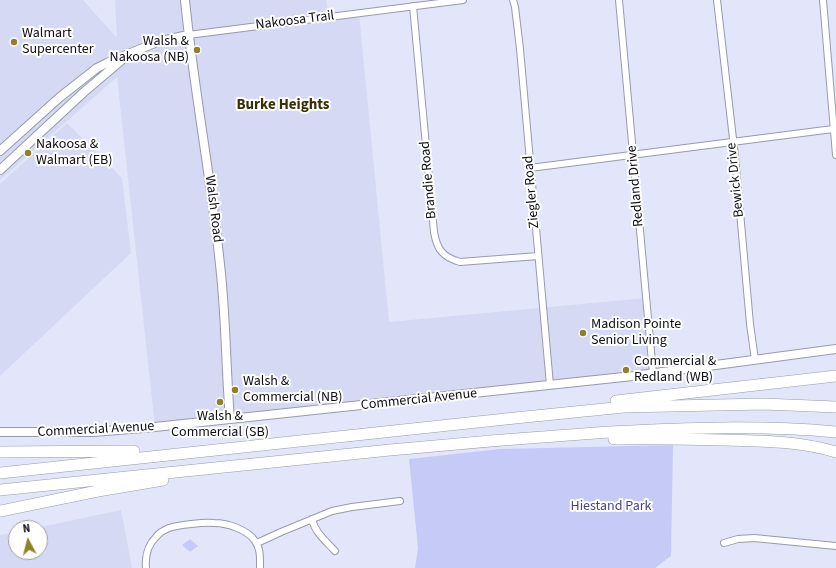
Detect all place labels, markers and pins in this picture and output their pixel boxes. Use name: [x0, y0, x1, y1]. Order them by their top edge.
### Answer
place label: Walmart Supercenter: [22, 26, 94, 58]
place label: Walsh & Nakoosa (NB): [110, 34, 189, 66]
marker: Walmart Supercenter: [9, 37, 19, 47]
marker: Walsh & Nakoosa (NB): [192, 45, 202, 55]
place label: Nakoosa & Walmart (EB): [36, 137, 113, 170]
marker: Nakoosa & Walmart (EB): [23, 148, 33, 158]
place label: Madison Pointe Senior Living: [591, 317, 681, 350]
marker: Madison Pointe Senior Living: [578, 328, 588, 338]
place label: Commercial & Redland (WB): [634, 354, 716, 386]
marker: Commercial & Redland (WB): [621, 365, 631, 375]
place label: Walsh & Commercial (NB): [243, 374, 342, 406]
marker: Walsh & Commercial (NB): [230, 385, 240, 395]
marker: Walsh & Commercial (SB): [215, 397, 225, 407]
place label: Walsh & Commercial (SB): [171, 409, 269, 442]

